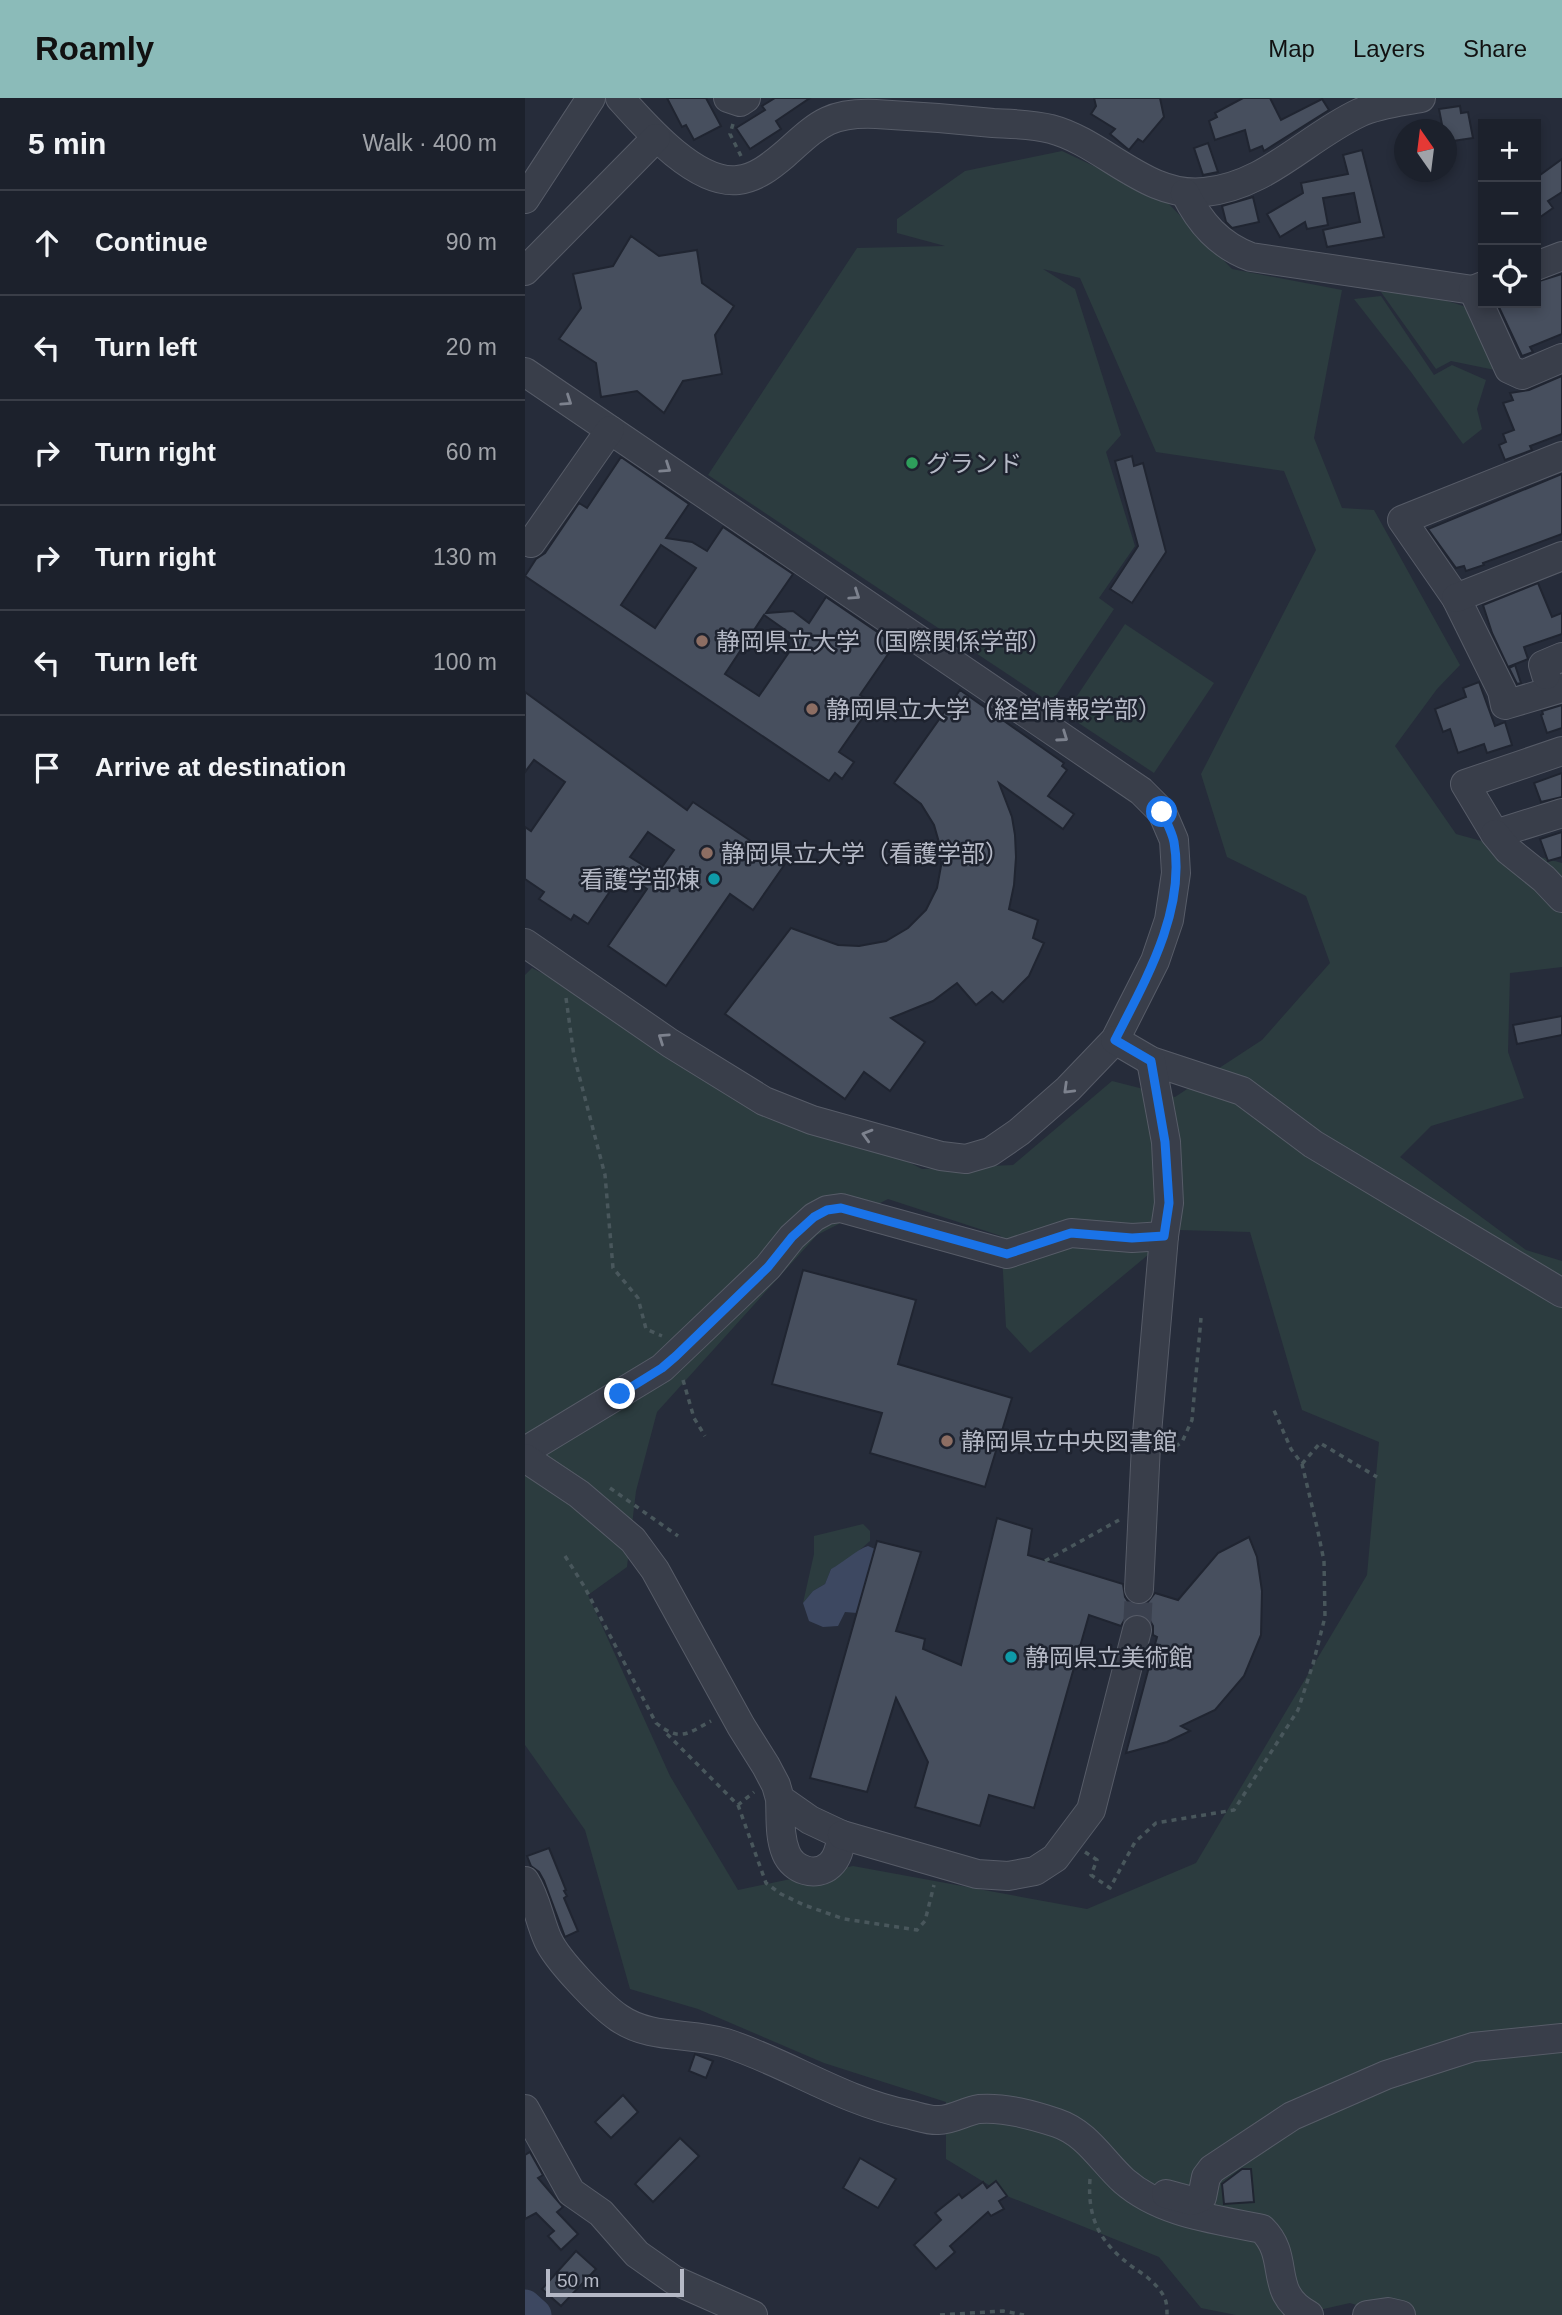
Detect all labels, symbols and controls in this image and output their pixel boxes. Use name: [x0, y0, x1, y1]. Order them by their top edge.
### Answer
text: Roamly: [35, 30, 154, 67]
text: Map: [1268, 35, 1315, 62]
text: Layers: [1353, 35, 1425, 62]
text: Share: [1463, 35, 1527, 62]
north arrow: [1394, 119, 1457, 182]
map controls: [1478, 119, 1541, 308]
button: +: [1478, 119, 1541, 182]
text: 5 min: [28, 127, 106, 160]
text: Walk · 400 m: [362, 130, 497, 156]
button: −: [1478, 182, 1541, 245]
icon: ahead: [28, 224, 66, 262]
text: Continue: [95, 227, 208, 257]
text: 90 m: [446, 229, 497, 255]
button: locate: [1478, 245, 1541, 308]
icon: left: [28, 329, 66, 367]
text: Turn left: [95, 332, 197, 362]
text: 20 m: [446, 334, 497, 360]
one-way arrow: [560, 393, 573, 406]
icon: right: [28, 434, 66, 472]
text: Turn right: [95, 437, 216, 467]
text: 60 m: [446, 439, 497, 465]
place label: グランド: [926, 450, 1022, 477]
marker: グランド: [904, 455, 920, 471]
one-way arrow: [659, 460, 672, 473]
icon: right: [28, 539, 66, 577]
text: Turn right: [95, 542, 216, 572]
text: 130 m: [433, 544, 497, 570]
one-way arrow: [847, 587, 860, 599]
place label: 静岡県立大学（国際関係学部）: [716, 628, 1052, 655]
marker: 静岡県立大学（国際関係学部）: [694, 633, 710, 649]
icon: left: [28, 644, 66, 682]
text: Turn left: [95, 647, 197, 677]
text: 100 m: [433, 649, 497, 675]
place label: 静岡県立大学（経営情報学部）: [826, 696, 1162, 723]
marker: 静岡県立大学（経営情報学部）: [804, 701, 820, 717]
one-way arrow: [1055, 729, 1068, 741]
icon: arrive: [28, 749, 66, 787]
text: Arrive at destination: [95, 752, 346, 782]
route start: [1146, 796, 1177, 827]
place label: 静岡県立大学（看護学部）: [721, 840, 1009, 867]
marker: 静岡県立大学（看護学部）: [699, 845, 715, 861]
place label: 看護学部棟: [580, 866, 700, 893]
marker: 看護学部棟: [706, 871, 722, 887]
one-way arrow: [658, 1034, 671, 1046]
one-way arrow: [1063, 1080, 1076, 1093]
one-way arrow: [861, 1129, 873, 1144]
route end: [604, 1378, 635, 1409]
place label: 静岡県立中央図書館: [961, 1428, 1177, 1455]
marker: 静岡県立中央図書館: [939, 1433, 955, 1449]
place label: 静岡県立美術館: [1025, 1644, 1193, 1671]
marker: 静岡県立美術館: [1003, 1649, 1019, 1665]
scale bar: [546, 2266, 684, 2298]
text: 50 m: [557, 2270, 599, 2291]

